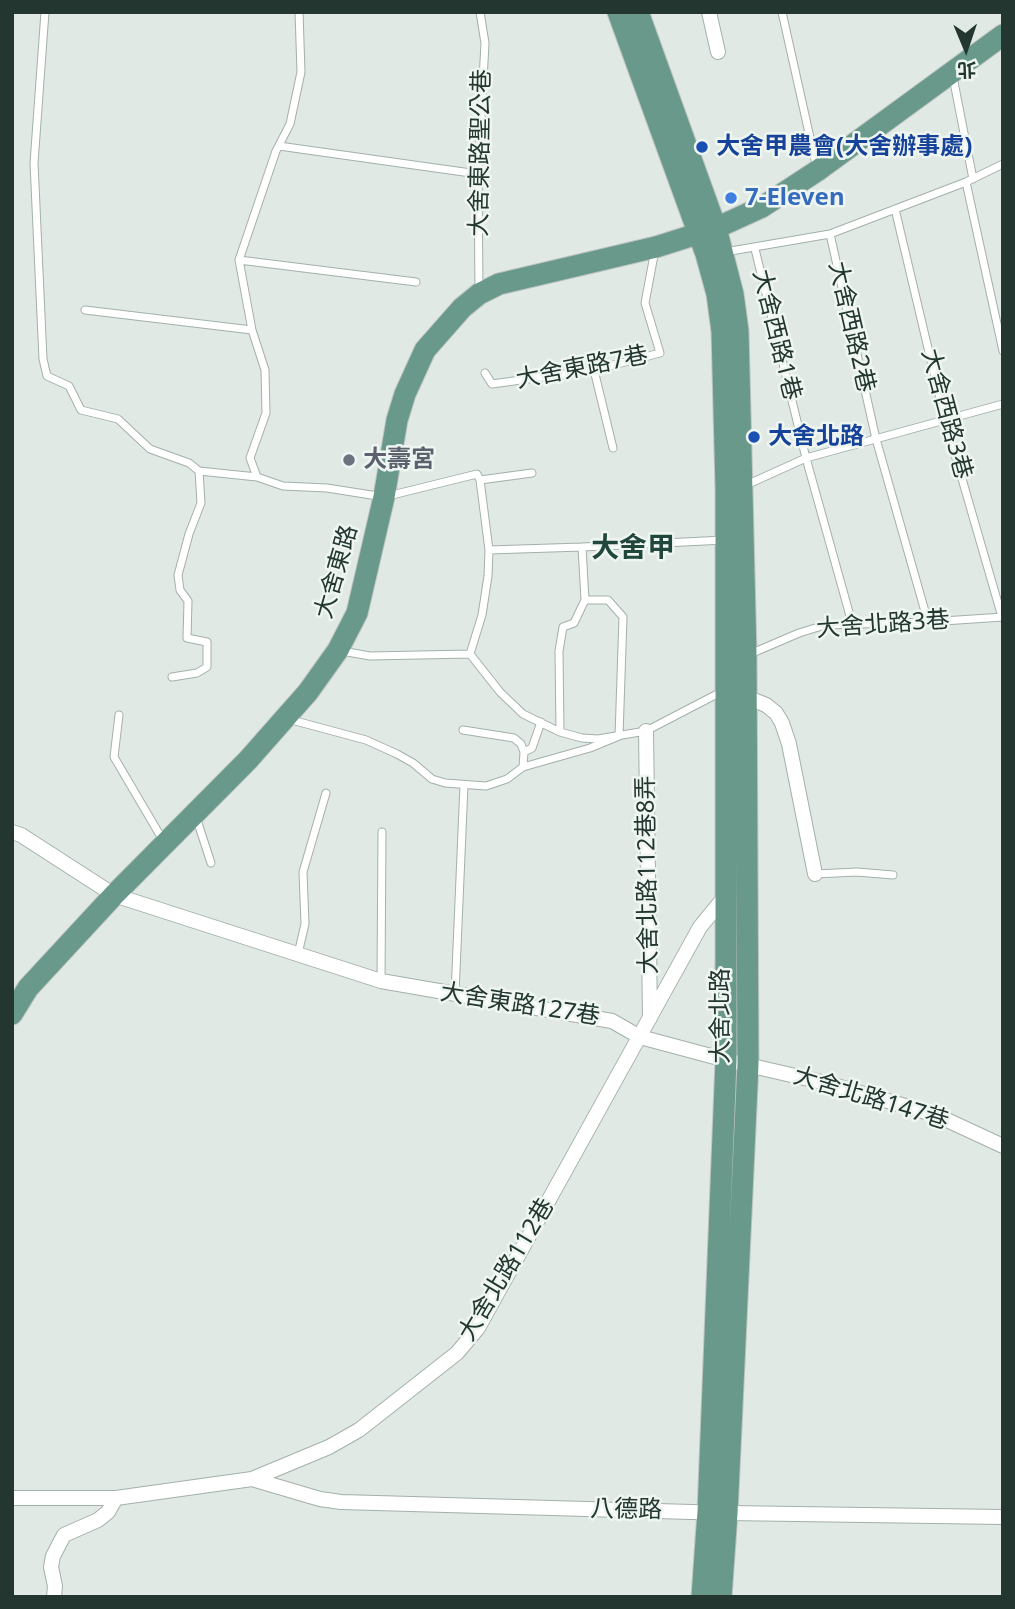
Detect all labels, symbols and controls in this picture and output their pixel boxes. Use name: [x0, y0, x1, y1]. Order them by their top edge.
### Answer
north arrow: [931, 14, 1001, 84]
text: 北: [957, 57, 977, 83]
street label: 大舍東路聖公巷: [465, 69, 497, 237]
place label: 大舍甲農會(大舍辦事處): [716, 133, 972, 161]
marker: 大舍甲農會(大舍辦事處): [694, 139, 710, 155]
place label: 7-Eleven: [745, 184, 844, 212]
marker: 7-Eleven: [723, 190, 739, 206]
street label: 大舍西路2巷: [822, 259, 880, 395]
street label: 大舍西路1巷: [746, 267, 806, 403]
street label: 大舍東路7巷: [514, 341, 650, 395]
street label: 大舍西路3巷: [915, 346, 977, 482]
place label: 大舍北路: [768, 423, 864, 451]
marker: 大舍北路: [746, 429, 762, 445]
place label: 大壽宮: [363, 446, 435, 474]
marker: 大壽宮: [341, 452, 357, 468]
street label: 大舍東路: [310, 522, 364, 622]
district label: 大舍甲: [591, 532, 675, 566]
street label: 大舍北路3巷: [815, 606, 951, 644]
street label: 大舍北路112巷8弄: [632, 775, 664, 975]
street label: 大舍北路: [707, 968, 735, 1064]
street label: 大舍東路127巷: [438, 978, 602, 1032]
street label: 大舍北路147巷: [790, 1062, 952, 1136]
street label: 大舍北路112巷: [453, 1194, 561, 1346]
street label: 八德路: [590, 1495, 662, 1525]

